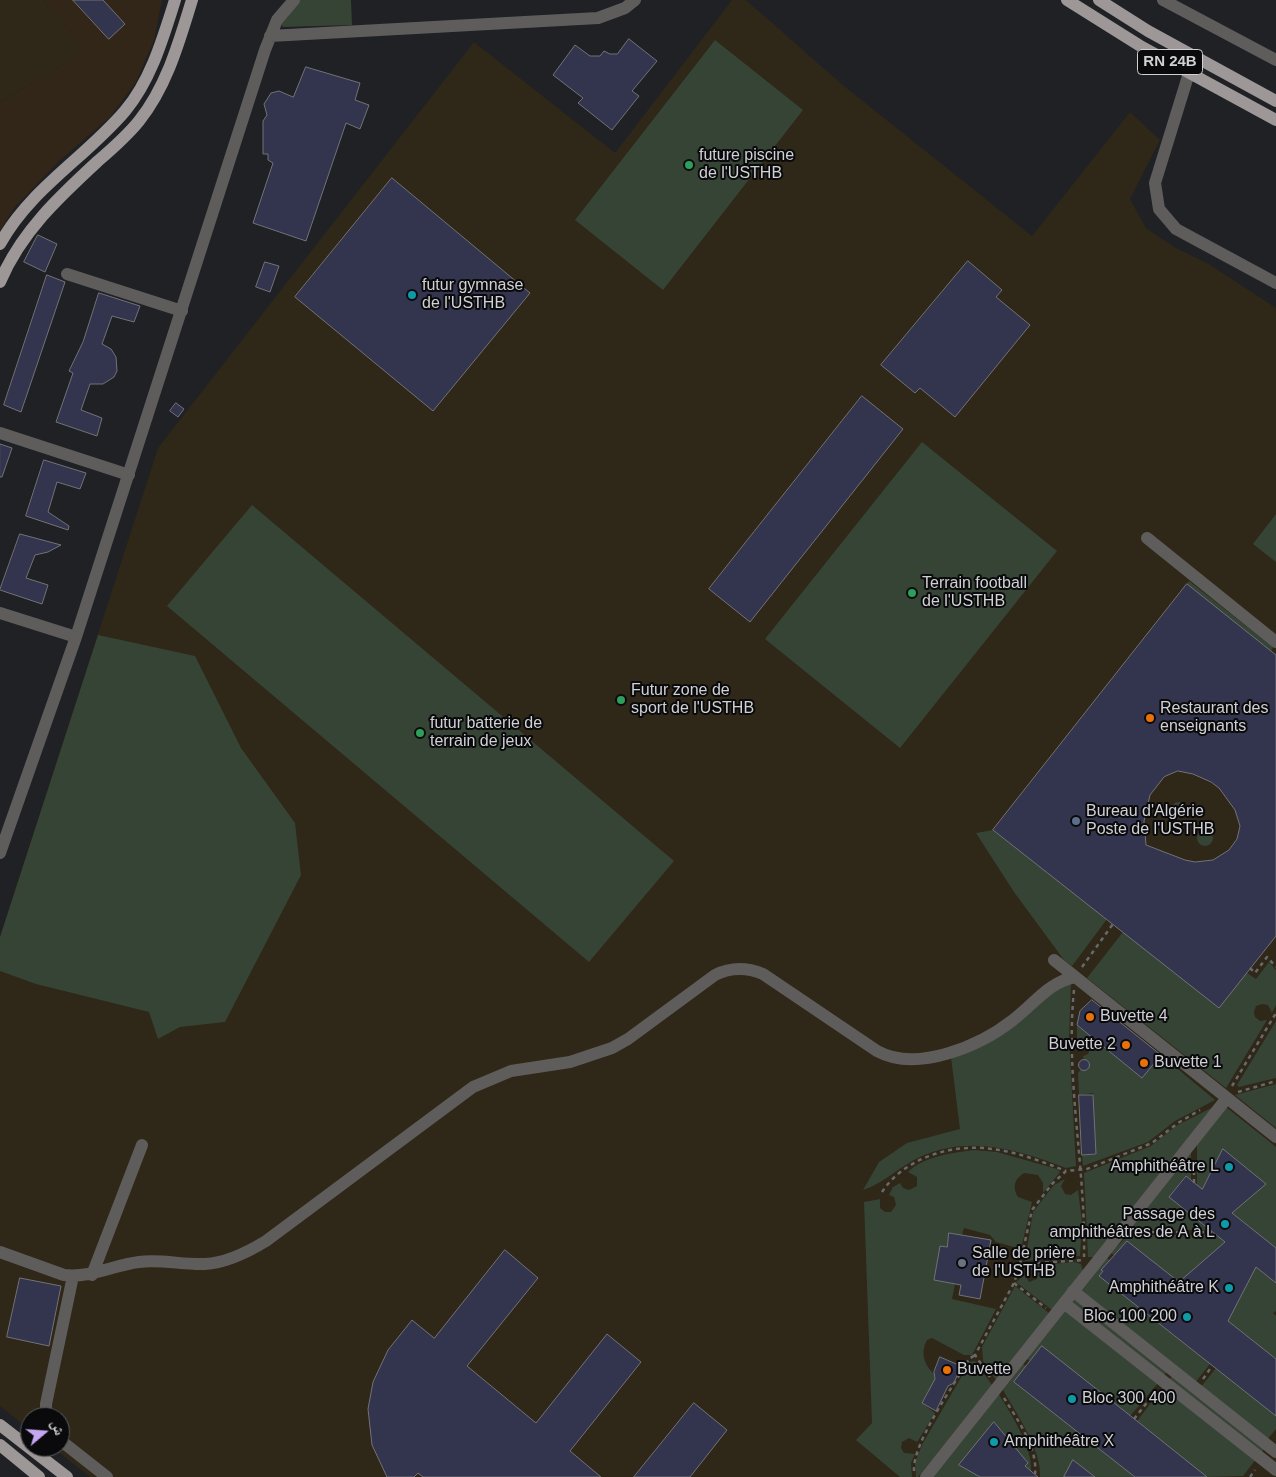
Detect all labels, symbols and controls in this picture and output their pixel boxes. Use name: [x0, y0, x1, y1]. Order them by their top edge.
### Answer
road number: RN 24B: [1138, 50, 1202, 74]
place label: future piscine de l'USTHB: [699, 146, 794, 184]
marker: future piscine de l'USTHB: [683, 159, 695, 171]
place label: futur gymnase de l'USTHB: [422, 276, 523, 314]
marker: futur gymnase de l'USTHB: [406, 289, 418, 301]
place label: Terrain football de l'USTHB: [922, 574, 1027, 612]
marker: Terrain football de l'USTHB: [906, 587, 918, 599]
place label: Futur zone de sport de l'USTHB: [631, 681, 754, 719]
marker: Futur zone de sport de l'USTHB: [615, 694, 627, 706]
place label: Restaurant des enseignants: [1160, 699, 1269, 737]
marker: Restaurant des enseignants: [1144, 712, 1156, 724]
place label: futur batterie de terrain de jeux: [430, 714, 542, 752]
marker: futur batterie de terrain de jeux: [414, 727, 426, 739]
place label: Bureau d'Algérie Poste de l'USTHB: [1086, 802, 1214, 840]
marker: Bureau d'Algérie Poste de l'USTHB: [1070, 815, 1082, 827]
place label: Buvette 4: [1100, 1007, 1168, 1027]
marker: Buvette 4: [1084, 1011, 1096, 1023]
place label: Buvette 2: [1048, 1035, 1116, 1055]
marker: Buvette 2: [1120, 1039, 1132, 1051]
place label: Buvette 1: [1154, 1053, 1222, 1073]
marker: Buvette 1: [1138, 1057, 1150, 1069]
place label: Amphithéâtre L: [1110, 1157, 1219, 1177]
marker: Amphithéâtre L: [1223, 1161, 1235, 1173]
place label: Passage des amphithéâtres de A à L: [1050, 1205, 1215, 1243]
marker: Passage des amphithéâtres de A à L: [1219, 1218, 1231, 1230]
place label: Salle de prière de l'USTHB: [972, 1244, 1075, 1282]
marker: Salle de prière de l'USTHB: [956, 1257, 968, 1269]
place label: Amphithéâtre K: [1109, 1278, 1219, 1298]
marker: Amphithéâtre K: [1223, 1282, 1235, 1294]
place label: Bloc 100 200: [1084, 1307, 1177, 1327]
marker: Bloc 100 200: [1181, 1311, 1193, 1323]
place label: Buvette: [957, 1360, 1011, 1380]
marker: Buvette: [941, 1364, 953, 1376]
place label: Bloc 300 400: [1082, 1389, 1175, 1409]
marker: Bloc 300 400: [1066, 1393, 1078, 1405]
north arrow: [20, 1407, 70, 1457]
text: ش: [48, 1418, 68, 1437]
place label: Amphithéâtre X: [1004, 1432, 1114, 1452]
marker: Amphithéâtre X: [988, 1436, 1000, 1448]

